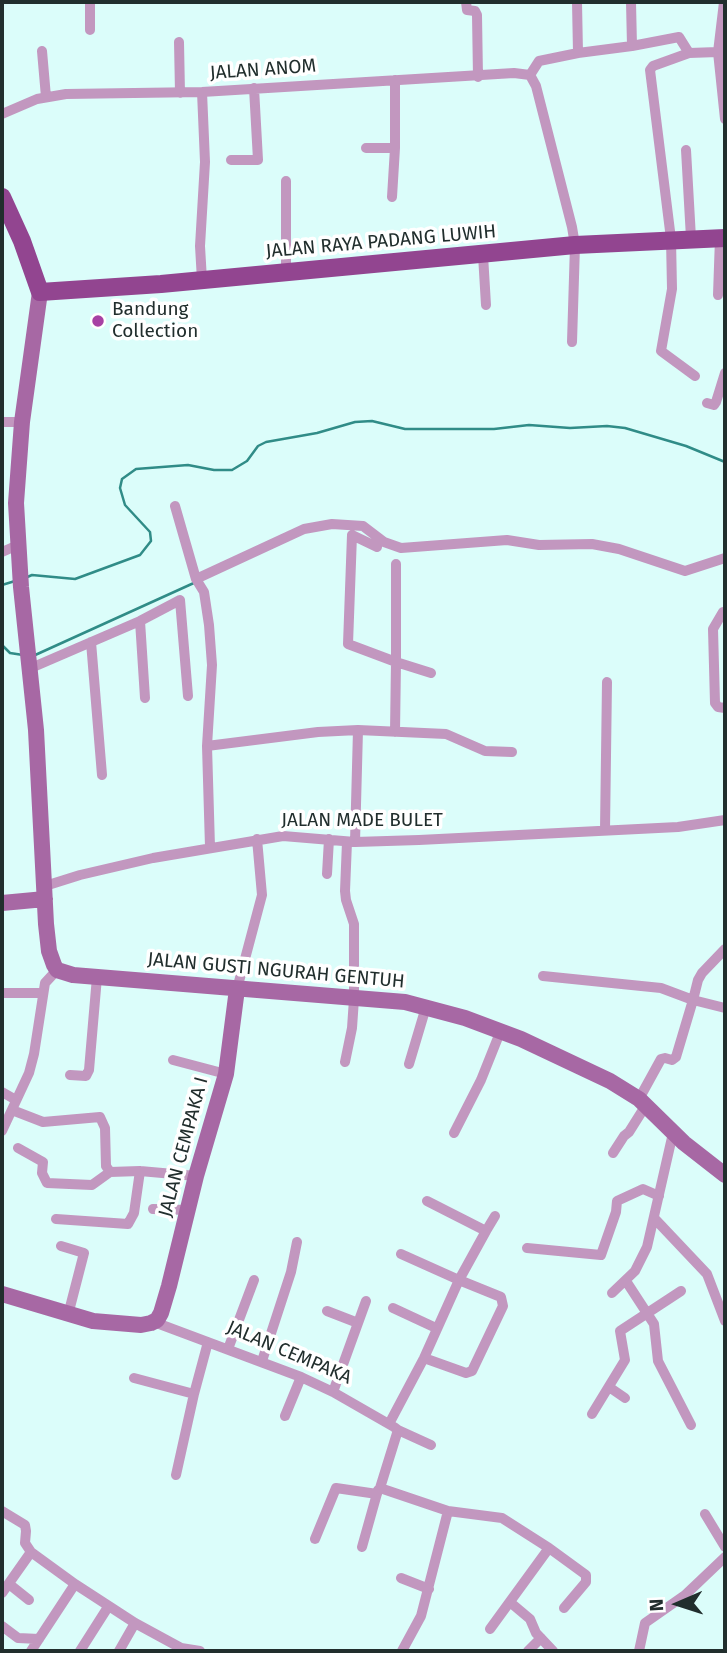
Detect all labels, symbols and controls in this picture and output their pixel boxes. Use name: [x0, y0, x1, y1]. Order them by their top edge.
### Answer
street label: JALAN ANOM: [209, 55, 317, 85]
street label: JALAN RAYA PADANG LUWIH: [265, 221, 497, 263]
place label: Bandung Collection: [112, 299, 198, 343]
marker: Bandung Collection: [90, 313, 106, 329]
street label: JALAN MADE BULET: [281, 810, 443, 832]
street label: JALAN GUSTI NGURAH GENTUH: [146, 948, 406, 994]
street label: JALAN CEMPAKA I: [154, 1074, 214, 1220]
street label: JALAN CEMPAKA: [223, 1316, 355, 1390]
north arrow: [643, 1569, 713, 1639]
text: N: [645, 1598, 668, 1612]

